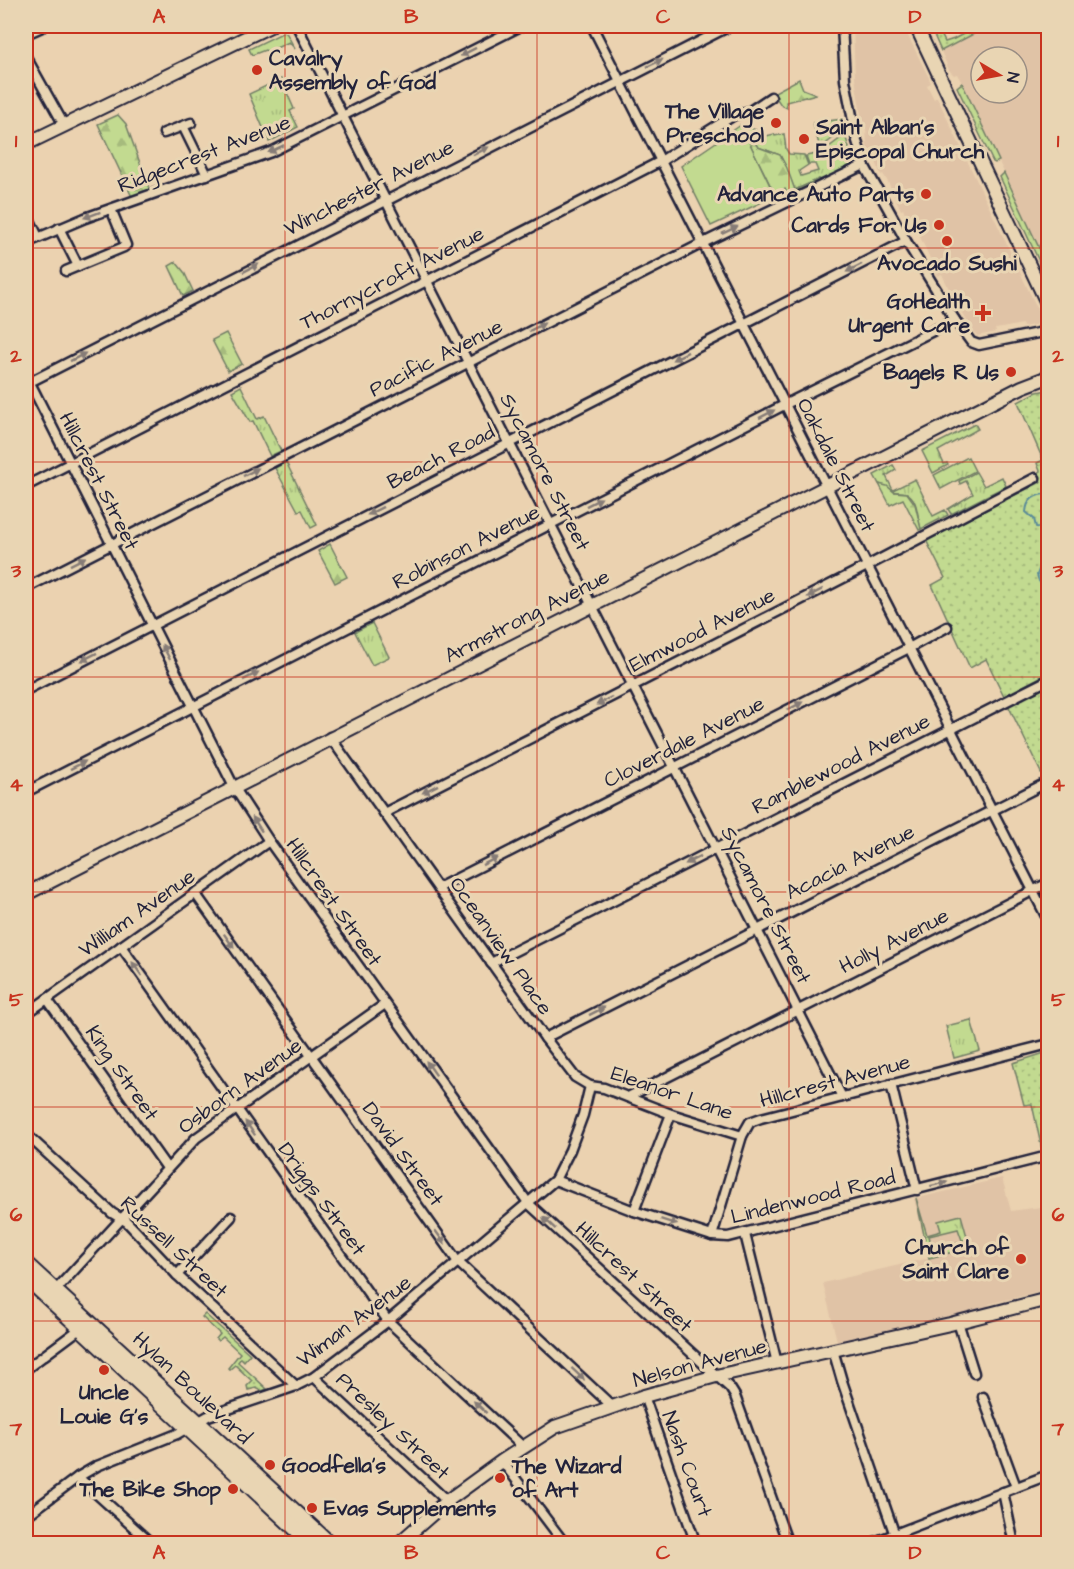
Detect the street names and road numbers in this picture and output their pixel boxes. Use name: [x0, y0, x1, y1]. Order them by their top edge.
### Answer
street label: Ridgecrest Avenue: [113, 108, 295, 202]
street label: Winchester Avenue: [279, 133, 459, 243]
street label: Thornycroft Avenue: [295, 219, 490, 339]
street label: Pacific Avenue: [364, 312, 508, 404]
street label: Sycamore Street: [491, 388, 597, 557]
street label: Oakdale Street: [790, 393, 883, 538]
street label: Hillcrest Street: [52, 407, 146, 555]
street label: Beach Road: [382, 417, 500, 497]
street label: Robinson Avenue: [387, 497, 545, 597]
street label: Armstrong Avenue: [439, 562, 615, 672]
street label: Elmwood Avenue: [624, 581, 780, 679]
street label: Cloverdale Avenue: [599, 689, 769, 795]
street label: Ramblewood Avenue: [747, 706, 935, 822]
street label: Acacia Avenue: [781, 817, 919, 907]
street label: Sycamore Street: [712, 821, 818, 990]
street label: Hillcrest Street: [279, 832, 389, 973]
street label: William Avenue: [73, 862, 201, 964]
street label: Oceanview Place: [442, 871, 560, 1021]
street label: Holly Avenue: [834, 901, 955, 983]
street label: King Street: [77, 1019, 166, 1128]
street label: Osborn Avenue: [172, 1031, 308, 1141]
street label: Hillcrest Avenue: [757, 1047, 913, 1115]
street label: Eleanor Lane: [607, 1059, 737, 1127]
street label: David Street: [355, 1096, 451, 1212]
street label: Driggs Street: [269, 1136, 373, 1263]
street label: Lindenwood Road: [728, 1162, 899, 1231]
street label: Russell Street: [114, 1189, 235, 1305]
street label: Hillcrest Street: [569, 1215, 699, 1339]
street label: Wiman Avenue: [291, 1268, 417, 1374]
street label: Hylan Boulevard: [125, 1325, 258, 1452]
street label: Nelson Avenue: [630, 1331, 770, 1395]
street label: Presley Street: [328, 1366, 457, 1488]
street label: Nash Court: [654, 1407, 720, 1521]

